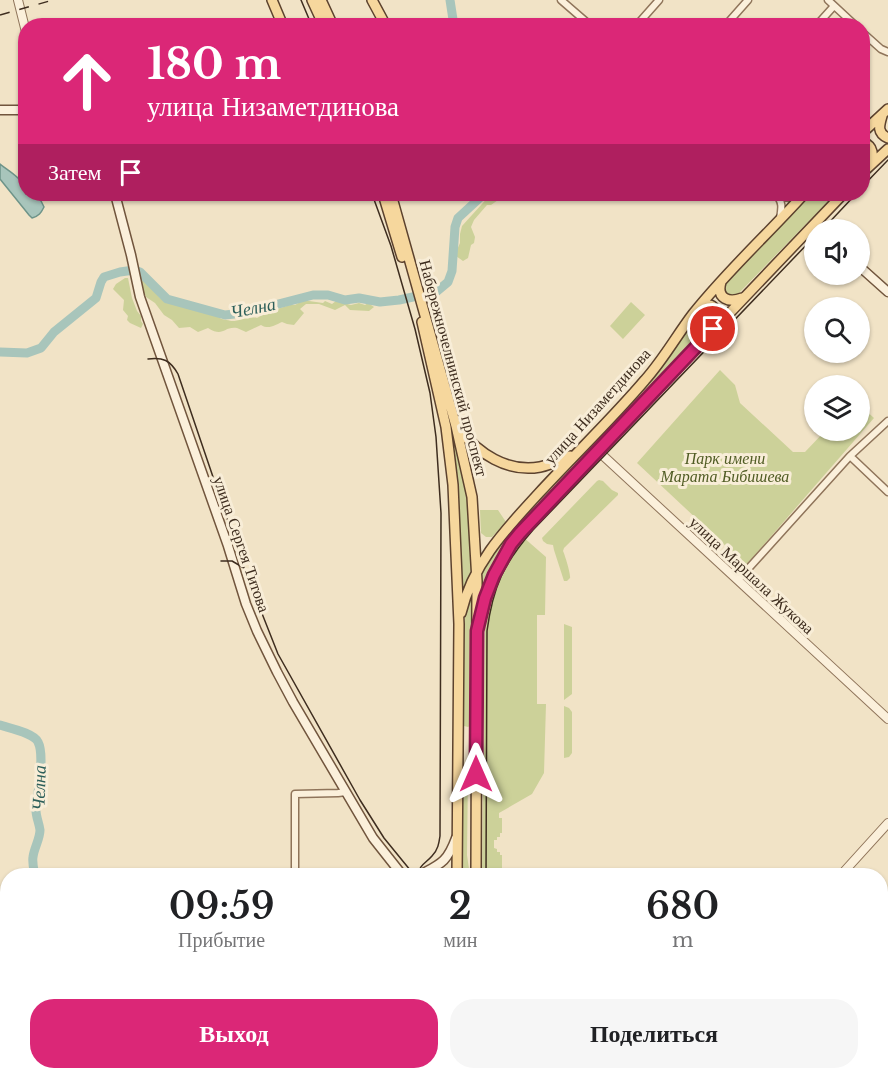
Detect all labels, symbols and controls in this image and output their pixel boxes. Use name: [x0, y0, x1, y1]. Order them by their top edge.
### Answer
text: 180 m: [147, 38, 281, 90]
icon: ahead: [48, 42, 126, 120]
text: улица Низаметдинова: [147, 90, 399, 123]
icon: arrive: [114, 156, 147, 189]
text: Затем: [48, 159, 102, 186]
map controls: [804, 219, 870, 441]
button: sound: [804, 219, 870, 285]
street label: Набережночелнинский проспект: [415, 257, 493, 479]
water label: Челна: [228, 293, 278, 323]
button: search: [804, 297, 870, 363]
pin: [687, 303, 738, 354]
icon: arrive: [696, 312, 729, 345]
street label: улица Низаметдинова: [540, 344, 654, 468]
button: layers: [804, 375, 870, 441]
park label: Парк имени Марата Бибишева: [660, 448, 789, 486]
street label: улица Сергея Титова: [209, 473, 275, 615]
street label: улица Маршала Жукова: [685, 512, 819, 638]
position arrow: [444, 742, 508, 806]
water label: Челна: [27, 765, 51, 811]
text: 09:59: [169, 884, 275, 929]
text: 2: [449, 884, 472, 929]
text: 680: [646, 884, 719, 929]
text: Прибытие: [178, 928, 265, 952]
text: мин: [443, 928, 477, 952]
text: m: [672, 928, 693, 952]
button: Выход: [30, 999, 438, 1068]
button: Поделиться: [450, 999, 858, 1068]

